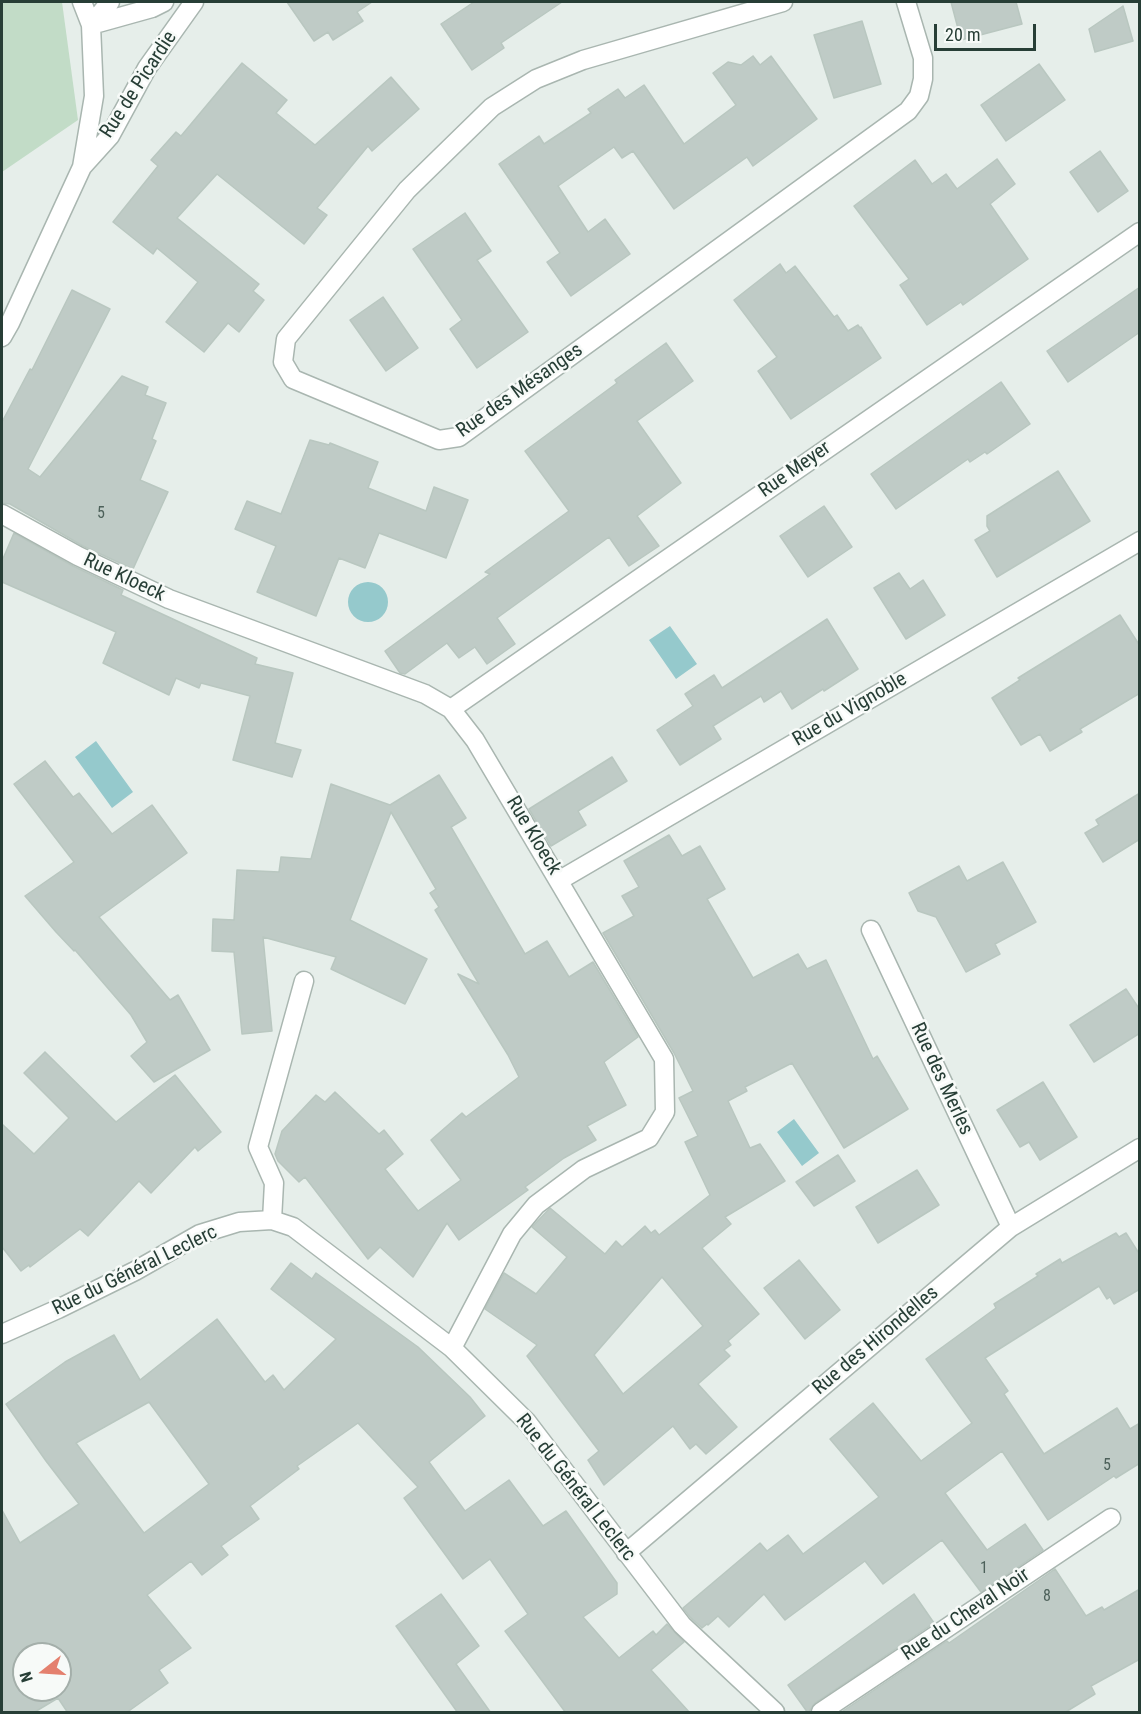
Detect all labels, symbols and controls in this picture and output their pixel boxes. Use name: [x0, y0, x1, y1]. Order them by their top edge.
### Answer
scale bar: [937, 12, 1039, 50]
text: 20 m: [945, 24, 980, 45]
street label: Rue de Picardie: [96, 27, 182, 143]
street label: Rue des Mésanges: [452, 339, 588, 443]
street label: Rue Meyer: [754, 437, 836, 503]
house number: 5: [97, 504, 105, 524]
street label: Rue Kloeck: [79, 549, 169, 607]
street label: Rue du Vignoble: [789, 668, 911, 752]
street label: Rue Kloeck: [500, 792, 566, 880]
street label: Rue des Merles: [905, 1019, 977, 1139]
street label: Rue du Général Leclerc: [49, 1221, 221, 1321]
street label: Rue des Hirondelles: [808, 1281, 944, 1401]
street label: Rue du Général Leclerc: [510, 1410, 640, 1566]
house number: 5: [1103, 1456, 1111, 1476]
house number: 1: [980, 1559, 988, 1579]
street label: Rue du Cheval Noir: [898, 1563, 1034, 1667]
house number: 8: [1043, 1587, 1051, 1607]
north arrow: [12, 1642, 72, 1702]
text: N: [16, 1669, 37, 1684]

